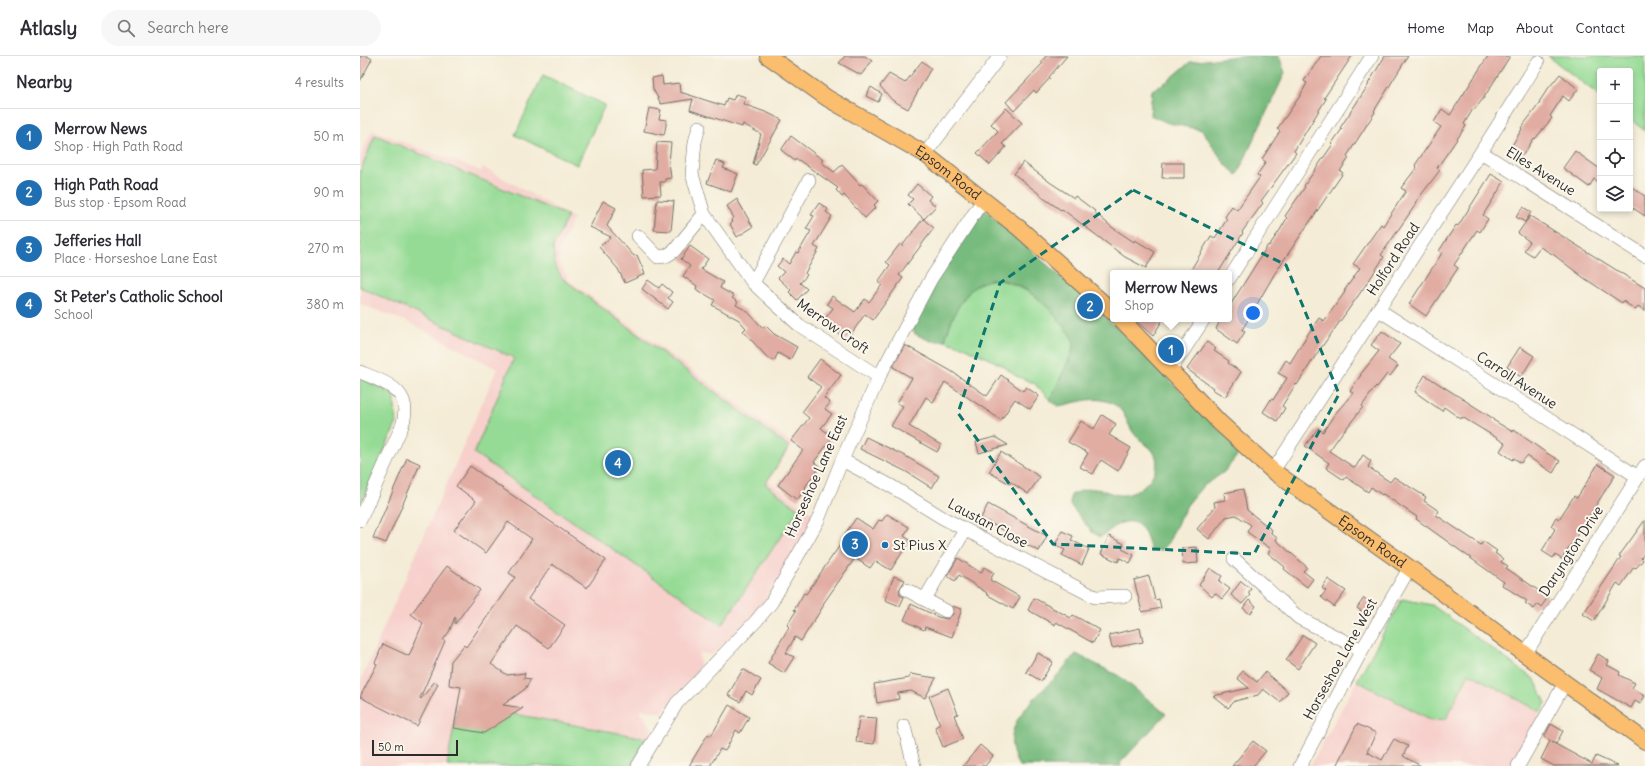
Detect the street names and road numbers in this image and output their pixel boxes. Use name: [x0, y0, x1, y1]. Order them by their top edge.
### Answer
street label: Epsom Road: [912, 141, 985, 204]
street label: Elles Avenue: [1503, 143, 1579, 199]
street label: Holford Road: [1363, 219, 1423, 299]
street label: Merrow Croft: [793, 295, 873, 358]
street label: Carroll Avenue: [1473, 347, 1561, 413]
street label: Horseshoe Lane East: [781, 412, 851, 540]
street label: Laustan Close: [945, 494, 1031, 552]
street label: Daryngton Drive: [1535, 502, 1607, 600]
street label: Epsom Road: [1335, 511, 1410, 572]
street label: Horseshoe Lane West: [1299, 595, 1381, 723]

